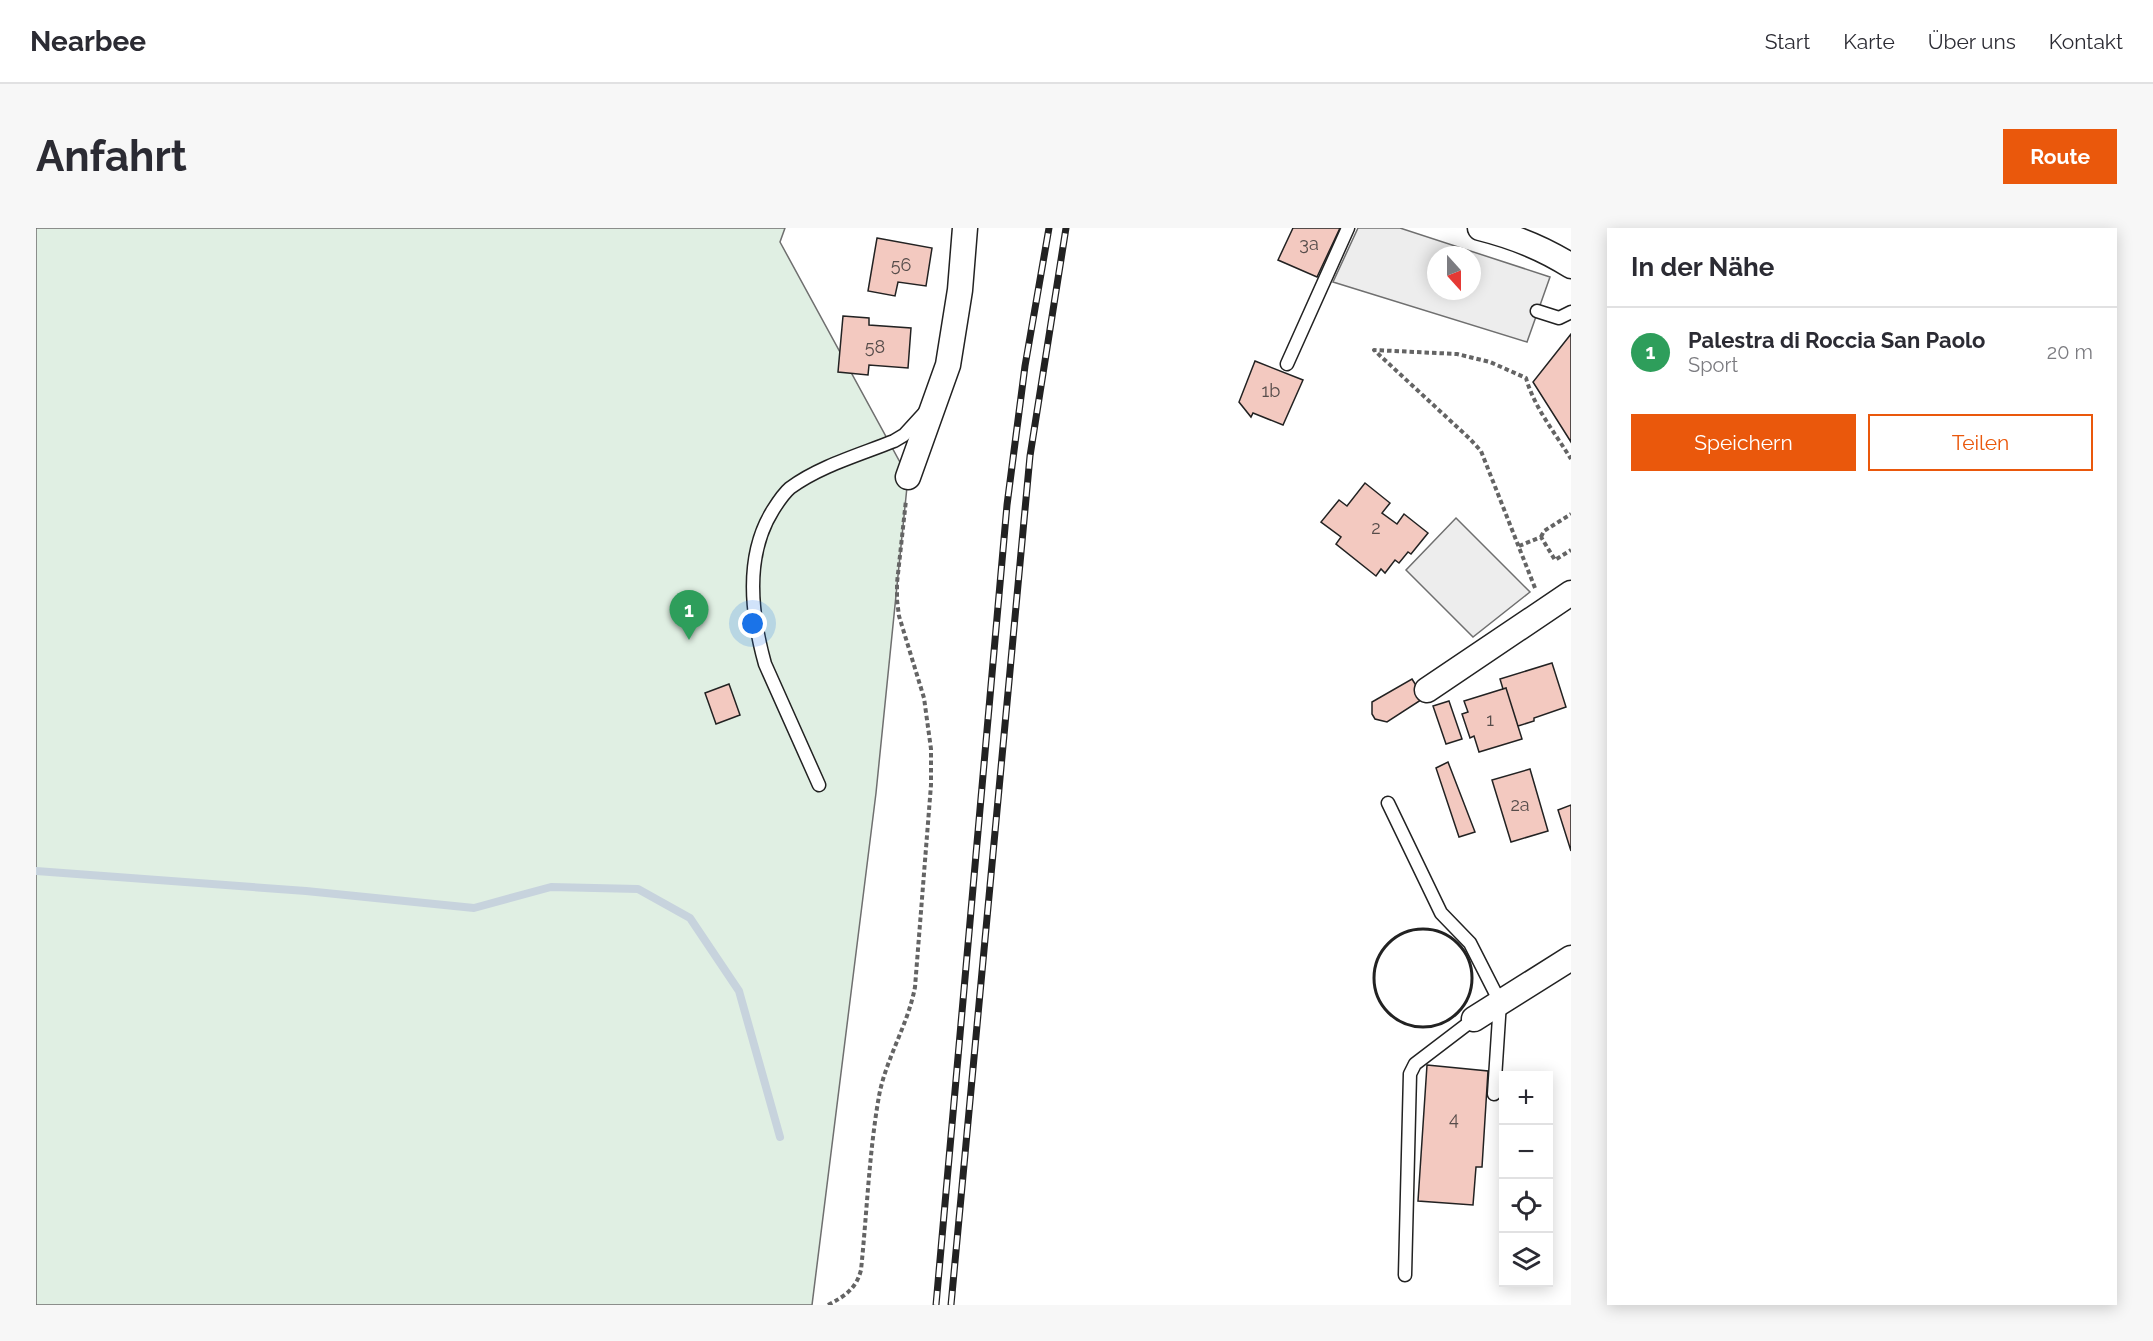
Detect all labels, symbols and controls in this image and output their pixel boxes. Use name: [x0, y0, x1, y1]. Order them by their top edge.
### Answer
text: Nearbee: [30, 25, 146, 58]
text: Start: [1765, 29, 1810, 54]
text: Karte: [1843, 29, 1895, 54]
text: Über uns: [1928, 29, 2016, 54]
text: Kontakt: [2049, 29, 2123, 54]
button: Route: [2003, 129, 2117, 184]
text: Anfahrt: [36, 132, 187, 181]
house number: 3a: [1299, 233, 1319, 254]
north arrow: [1427, 246, 1481, 300]
text: In der Nähe: [1631, 252, 1774, 282]
house number: 56: [891, 254, 911, 275]
text: Palestra di Roccia San Paolo: [1688, 327, 1985, 353]
house number: 58: [865, 336, 885, 357]
text: 1: [1646, 340, 1655, 364]
text: 20 m: [2047, 340, 2093, 364]
text: Sport: [1688, 353, 1738, 377]
house number: 1b: [1262, 380, 1280, 401]
button: Speichern: [1631, 414, 1856, 471]
button: Teilen: [1868, 414, 2093, 471]
house number: 2: [1371, 517, 1381, 538]
pin: 1: [670, 590, 708, 640]
your location: [738, 609, 767, 638]
house number: 1: [1486, 709, 1494, 730]
house number: 2a: [1510, 794, 1530, 815]
map controls: [1499, 1071, 1553, 1287]
button: +: [1499, 1071, 1553, 1125]
house number: 4: [1449, 1108, 1459, 1129]
button: −: [1499, 1125, 1553, 1179]
button: locate: [1499, 1179, 1553, 1233]
button: layers: [1499, 1233, 1553, 1287]

